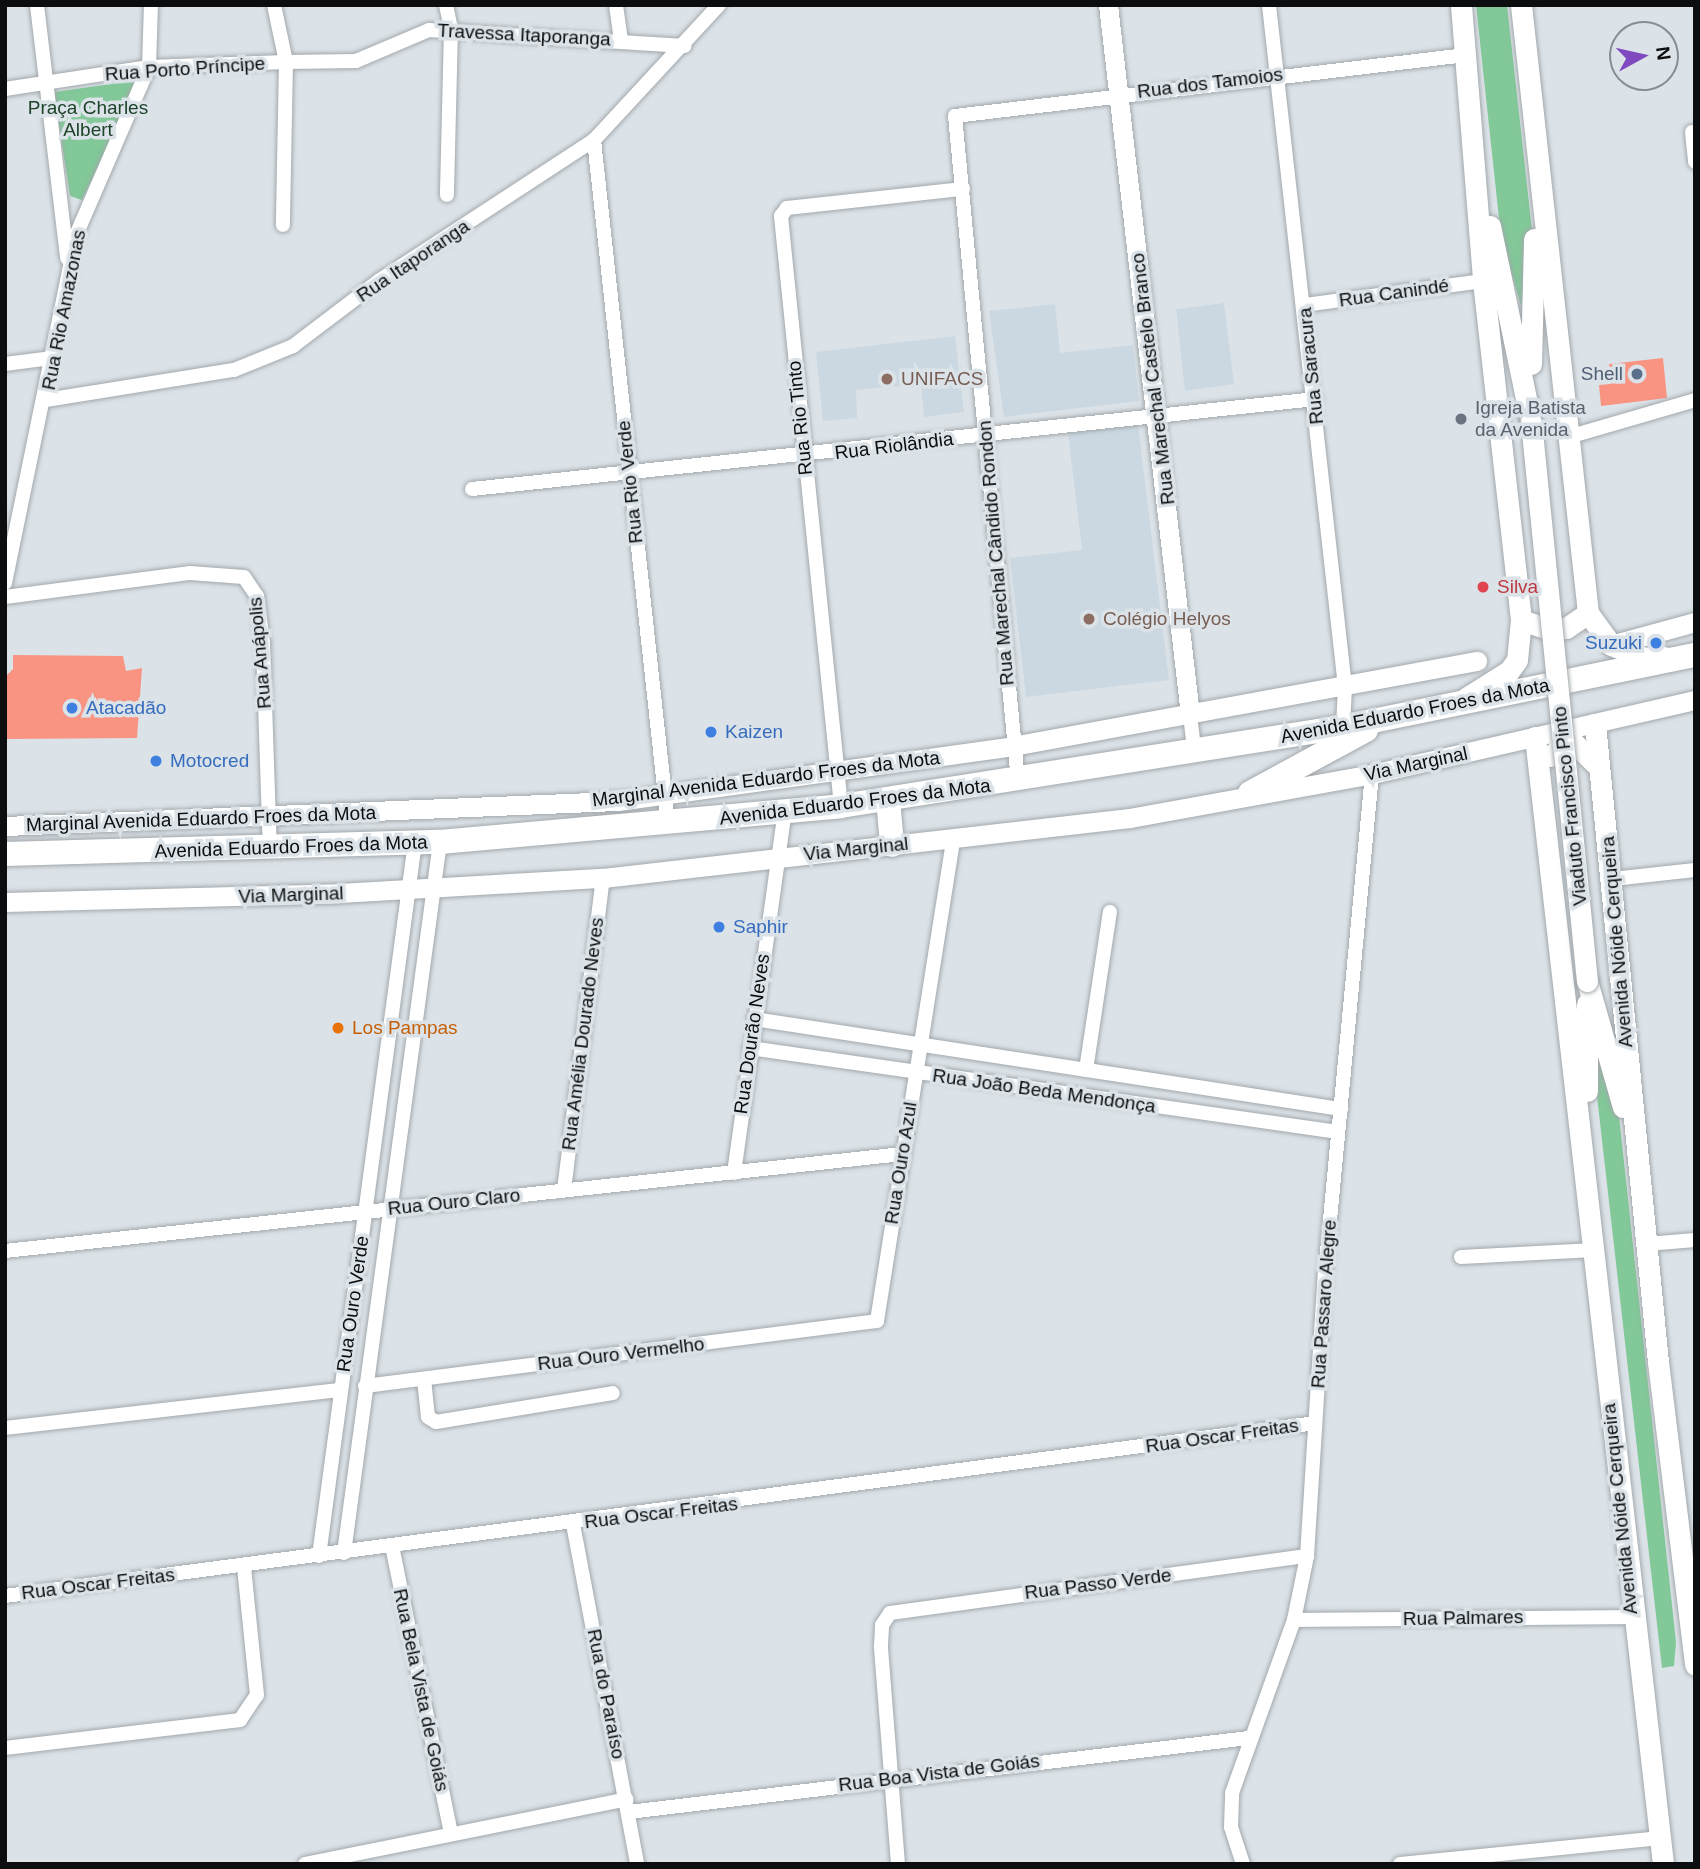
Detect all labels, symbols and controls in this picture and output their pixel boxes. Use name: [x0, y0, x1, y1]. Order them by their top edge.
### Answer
street label: Travessa Itaporanga: [437, 19, 611, 51]
north arrow: [1609, 21, 1679, 91]
text: N: [1652, 45, 1675, 62]
street label: Rua Porto Príncipe: [104, 52, 266, 86]
street label: Rua dos Tamoios: [1136, 63, 1284, 103]
park label: Praça Charles Albert: [28, 97, 148, 141]
street label: Rua Itaporanga: [352, 215, 474, 307]
street label: Rua Rio Amazonas: [37, 227, 91, 393]
street label: Rua Marechal Castelo Branco: [1126, 252, 1180, 506]
street label: Rua Canindé: [1337, 274, 1451, 312]
street label: Rua Saracura: [1294, 307, 1328, 425]
street label: Rua Rio Tinto: [783, 359, 817, 477]
place label: Shell: [1581, 363, 1623, 385]
marker: Shell: [1629, 366, 1645, 382]
place label: UNIFACS: [901, 368, 983, 390]
marker: UNIFACS: [879, 371, 895, 387]
place label: Igreja Batista da Avenida: [1475, 397, 1586, 441]
marker: Igreja Batista da Avenida: [1453, 411, 1469, 427]
street label: Rua Rio Verde: [612, 419, 648, 545]
street label: Rua Marechal Cândido Rondon: [973, 419, 1019, 687]
street label: Rua Riolândia: [833, 427, 955, 465]
place label: Silva: [1497, 576, 1538, 598]
marker: Silva: [1475, 579, 1491, 595]
street label: Rua Anápolis: [244, 596, 276, 710]
place label: Colégio Helyos: [1103, 608, 1231, 630]
marker: Colégio Helyos: [1081, 611, 1097, 627]
place label: Suzuki: [1585, 632, 1642, 654]
marker: Suzuki: [1648, 635, 1664, 651]
street label: Avenida Eduardo Froes da Mota: [1279, 674, 1551, 748]
place label: Atacadão: [86, 697, 166, 719]
marker: Atacadão: [64, 700, 80, 716]
street label: Viaduto Francisco Pinto: [1548, 705, 1592, 907]
place label: Kaizen: [725, 721, 783, 743]
marker: Kaizen: [703, 724, 719, 740]
street label: Via Marginal: [1362, 742, 1470, 786]
street label: Marginal Avenida Eduardo Froes da Mota: [590, 746, 942, 812]
place label: Motocred: [170, 750, 249, 772]
marker: Motocred: [148, 753, 164, 769]
street label: Avenida Eduardo Froes da Mota: [718, 774, 992, 830]
street label: Marginal Avenida Eduardo Froes da Mota: [25, 801, 377, 837]
street label: Avenida Eduardo Froes da Mota: [154, 831, 428, 863]
street label: Via Marginal: [802, 832, 910, 866]
street label: Avenida Nóide Cerqueira: [1596, 835, 1638, 1049]
street label: Via Marginal: [238, 882, 344, 908]
street label: Rua Amélia Dourado Neves: [557, 916, 609, 1152]
place label: Saphir: [733, 916, 788, 938]
marker: Saphir: [711, 919, 727, 935]
street label: Rua Dourão Neves: [729, 952, 775, 1116]
place label: Los Pampas: [352, 1017, 458, 1039]
marker: Los Pampas: [330, 1020, 346, 1036]
street label: Rua João Beda Mendonça: [931, 1064, 1157, 1118]
street label: Rua Ouro Azul: [880, 1100, 922, 1226]
street label: Rua Ouro Claro: [387, 1184, 521, 1220]
street label: Rua Passaro Alegre: [1307, 1218, 1341, 1390]
street label: Rua Ouro Verde: [332, 1234, 374, 1374]
street label: Rua Ouro Vermelho: [536, 1332, 706, 1376]
street label: Avenida Nóide Cerqueira: [1598, 1402, 1642, 1616]
street label: Rua Oscar Freitas: [1144, 1414, 1300, 1458]
street label: Rua Oscar Freitas: [583, 1492, 739, 1534]
street label: Rua Oscar Freitas: [20, 1563, 176, 1605]
street label: Rua Passo Verde: [1023, 1564, 1173, 1604]
street label: Rua Bela Vista de Goiás: [388, 1587, 454, 1793]
street label: Rua Palmares: [1403, 1606, 1523, 1630]
street label: Rua do Paraíso: [582, 1627, 630, 1761]
street label: Rua Boa Vista de Goiás: [837, 1749, 1041, 1797]

